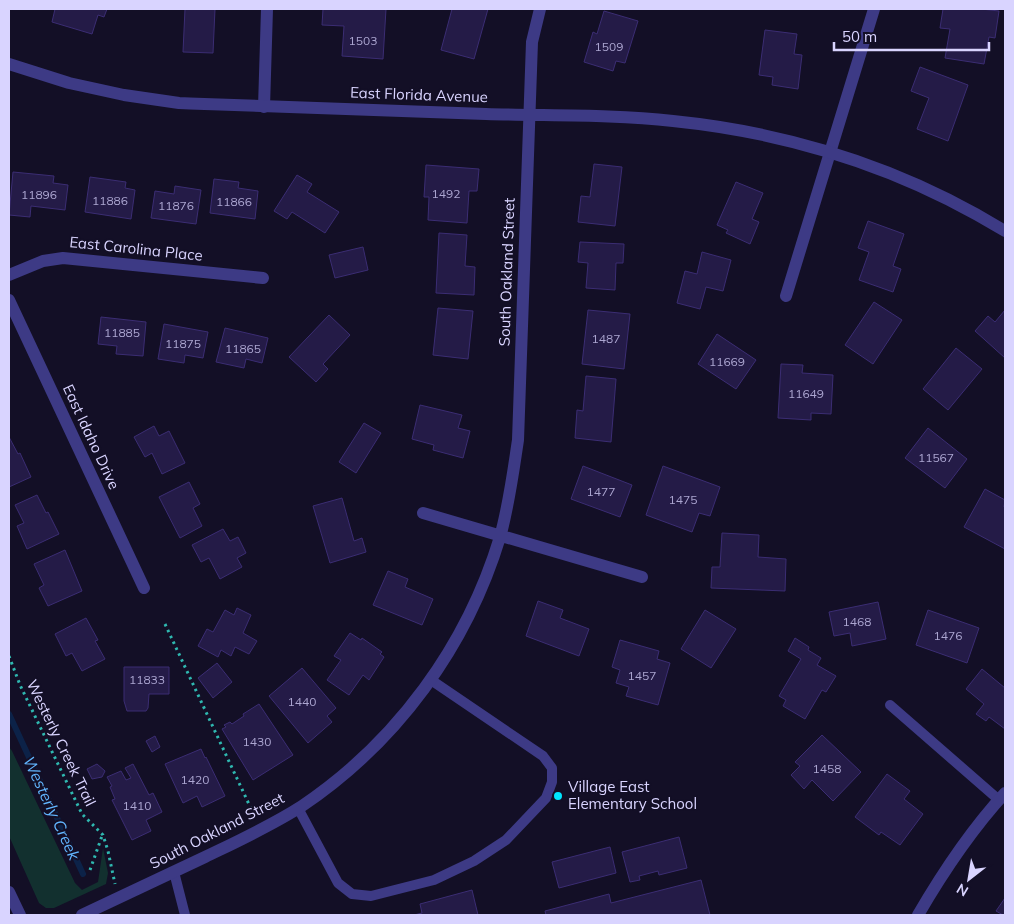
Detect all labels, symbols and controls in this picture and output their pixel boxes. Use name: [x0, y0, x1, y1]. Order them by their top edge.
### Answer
scale bar: [834, 20, 989, 52]
text: 50 m: [842, 27, 877, 46]
house number: 1503: [349, 33, 377, 48]
house number: 1509: [595, 39, 623, 54]
street label: East Florida Avenue: [350, 83, 488, 106]
house number: 1492: [432, 186, 460, 201]
house number: 11896: [21, 187, 57, 202]
house number: 11886: [92, 193, 128, 208]
house number: 11866: [216, 194, 252, 209]
street label: South Oakland Street: [494, 197, 519, 347]
house number: 11876: [158, 198, 194, 213]
street label: East Carolina Place: [69, 232, 204, 265]
house number: 11885: [104, 325, 140, 340]
house number: 1487: [592, 331, 620, 346]
house number: 11875: [165, 336, 201, 351]
house number: 11865: [225, 341, 261, 356]
house number: 11669: [709, 354, 745, 369]
street label: East Idaho Drive: [59, 381, 124, 492]
house number: 11649: [788, 386, 824, 401]
house number: 11567: [918, 450, 954, 465]
house number: 1477: [587, 484, 615, 499]
house number: 1475: [669, 492, 697, 507]
house number: 1468: [843, 614, 871, 629]
house number: 1476: [934, 628, 962, 643]
house number: 1457: [628, 668, 656, 683]
house number: 11833: [129, 672, 165, 687]
street label: Westerly Creek Trail: [23, 677, 99, 809]
house number: 1440: [288, 694, 316, 709]
house number: 1430: [243, 734, 271, 749]
water label: Westerly Creek: [20, 753, 84, 863]
house number: 1458: [813, 761, 841, 776]
house number: 1420: [181, 772, 209, 787]
place label: Village East Elementary School: [568, 777, 697, 813]
street label: South Oakland Street: [146, 788, 287, 873]
marker: Village East Elementary School: [552, 790, 564, 802]
house number: 1410: [123, 798, 151, 813]
north arrow: [944, 854, 994, 904]
text: N: [953, 880, 971, 901]

